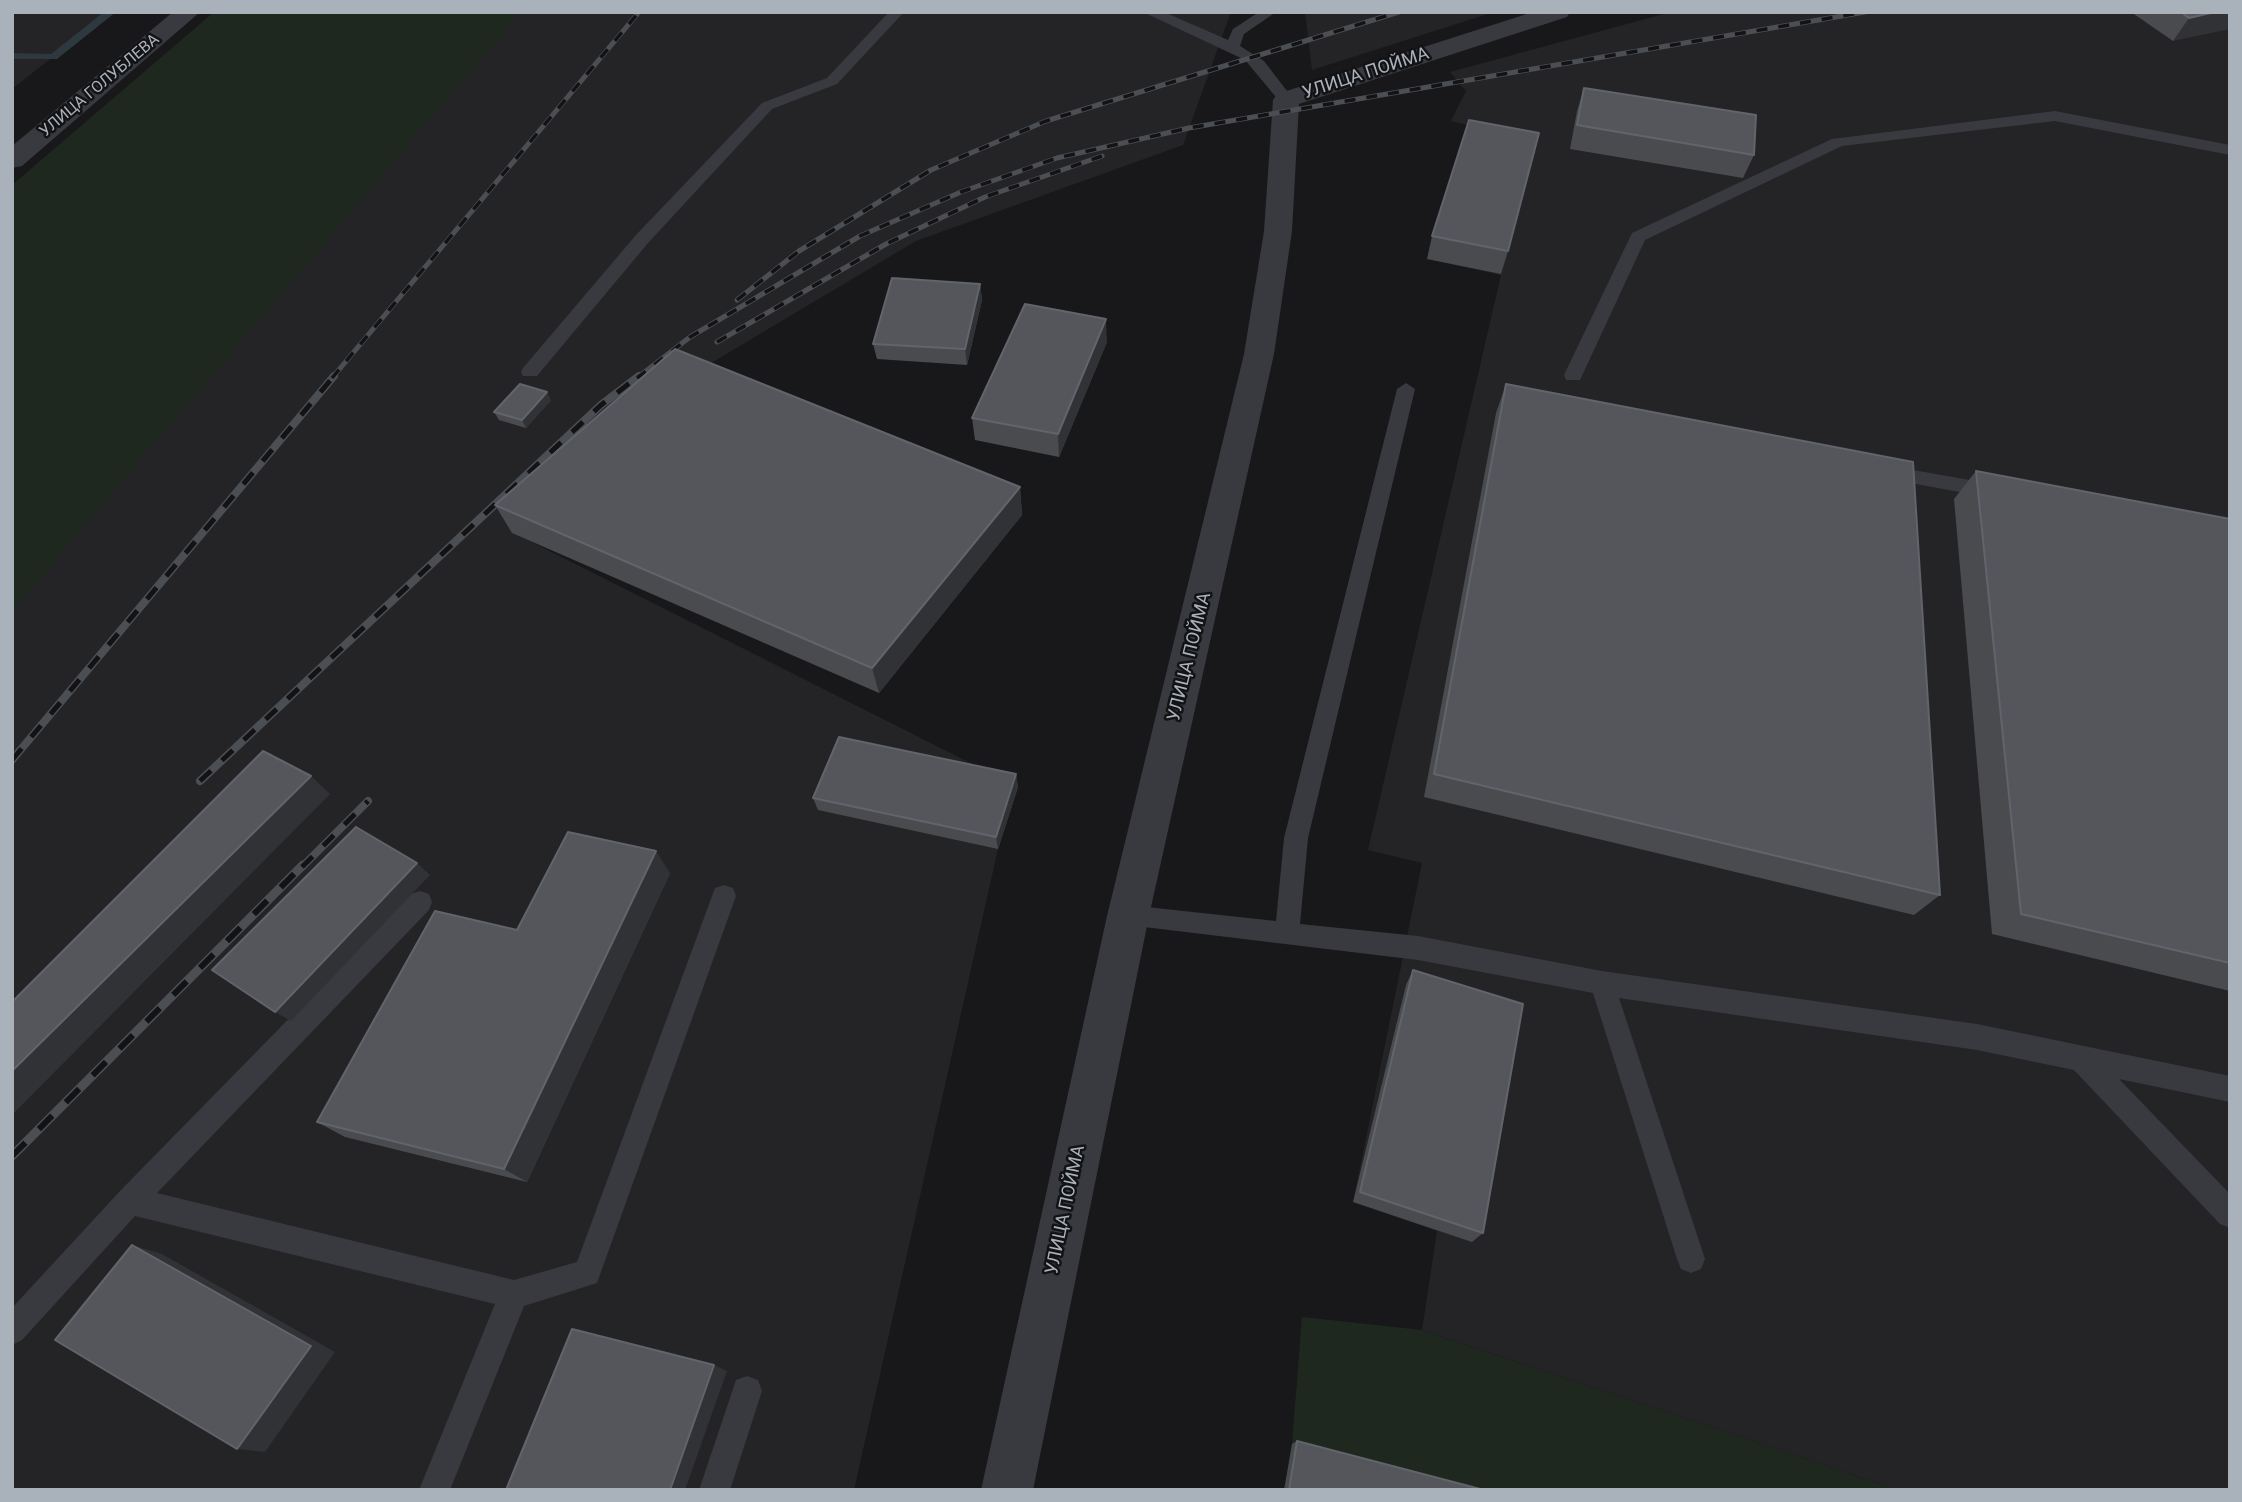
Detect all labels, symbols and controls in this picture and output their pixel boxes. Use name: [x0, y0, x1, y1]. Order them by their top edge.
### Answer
street label: УЛИЦА ГОЛУБЛЕВА: [36, 30, 164, 142]
street label: УЛИЦА ПОЙМА: [1300, 43, 1432, 105]
street label: УЛИЦА ПОЙМА: [1164, 591, 1216, 723]
street label: УЛИЦА ПОЙМА: [1042, 1143, 1090, 1277]

